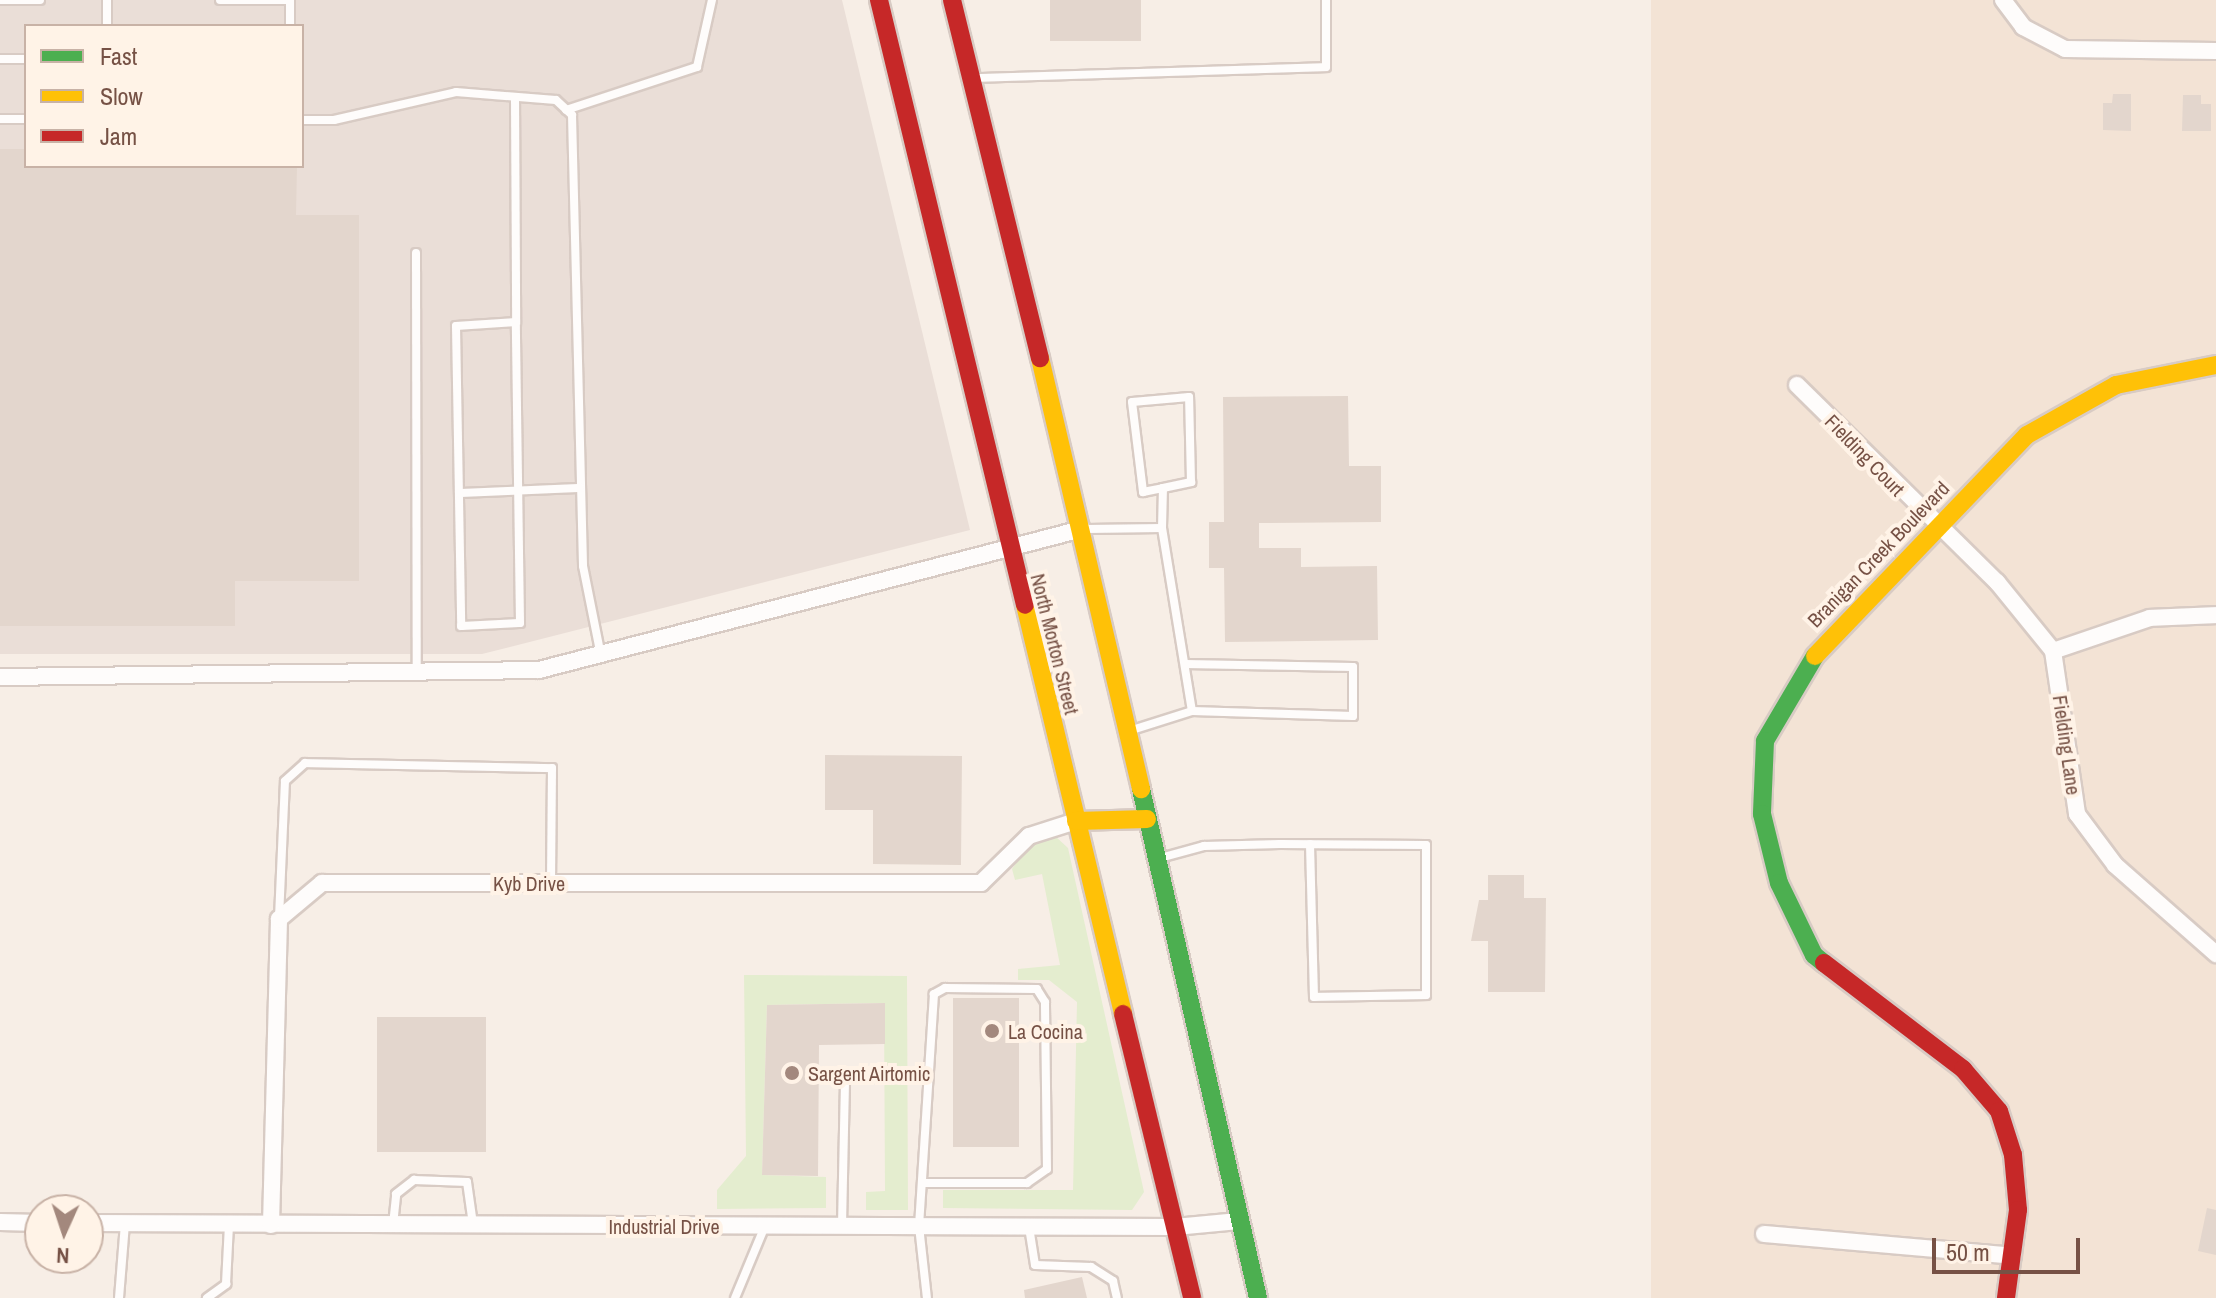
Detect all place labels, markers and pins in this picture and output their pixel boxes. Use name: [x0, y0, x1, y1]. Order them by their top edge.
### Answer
place label: La Cocina: [1008, 1019, 1083, 1043]
marker: La Cocina: [983, 1022, 1001, 1040]
place label: Sargent Airtomic: [808, 1061, 931, 1085]
marker: Sargent Airtomic: [783, 1064, 801, 1082]

